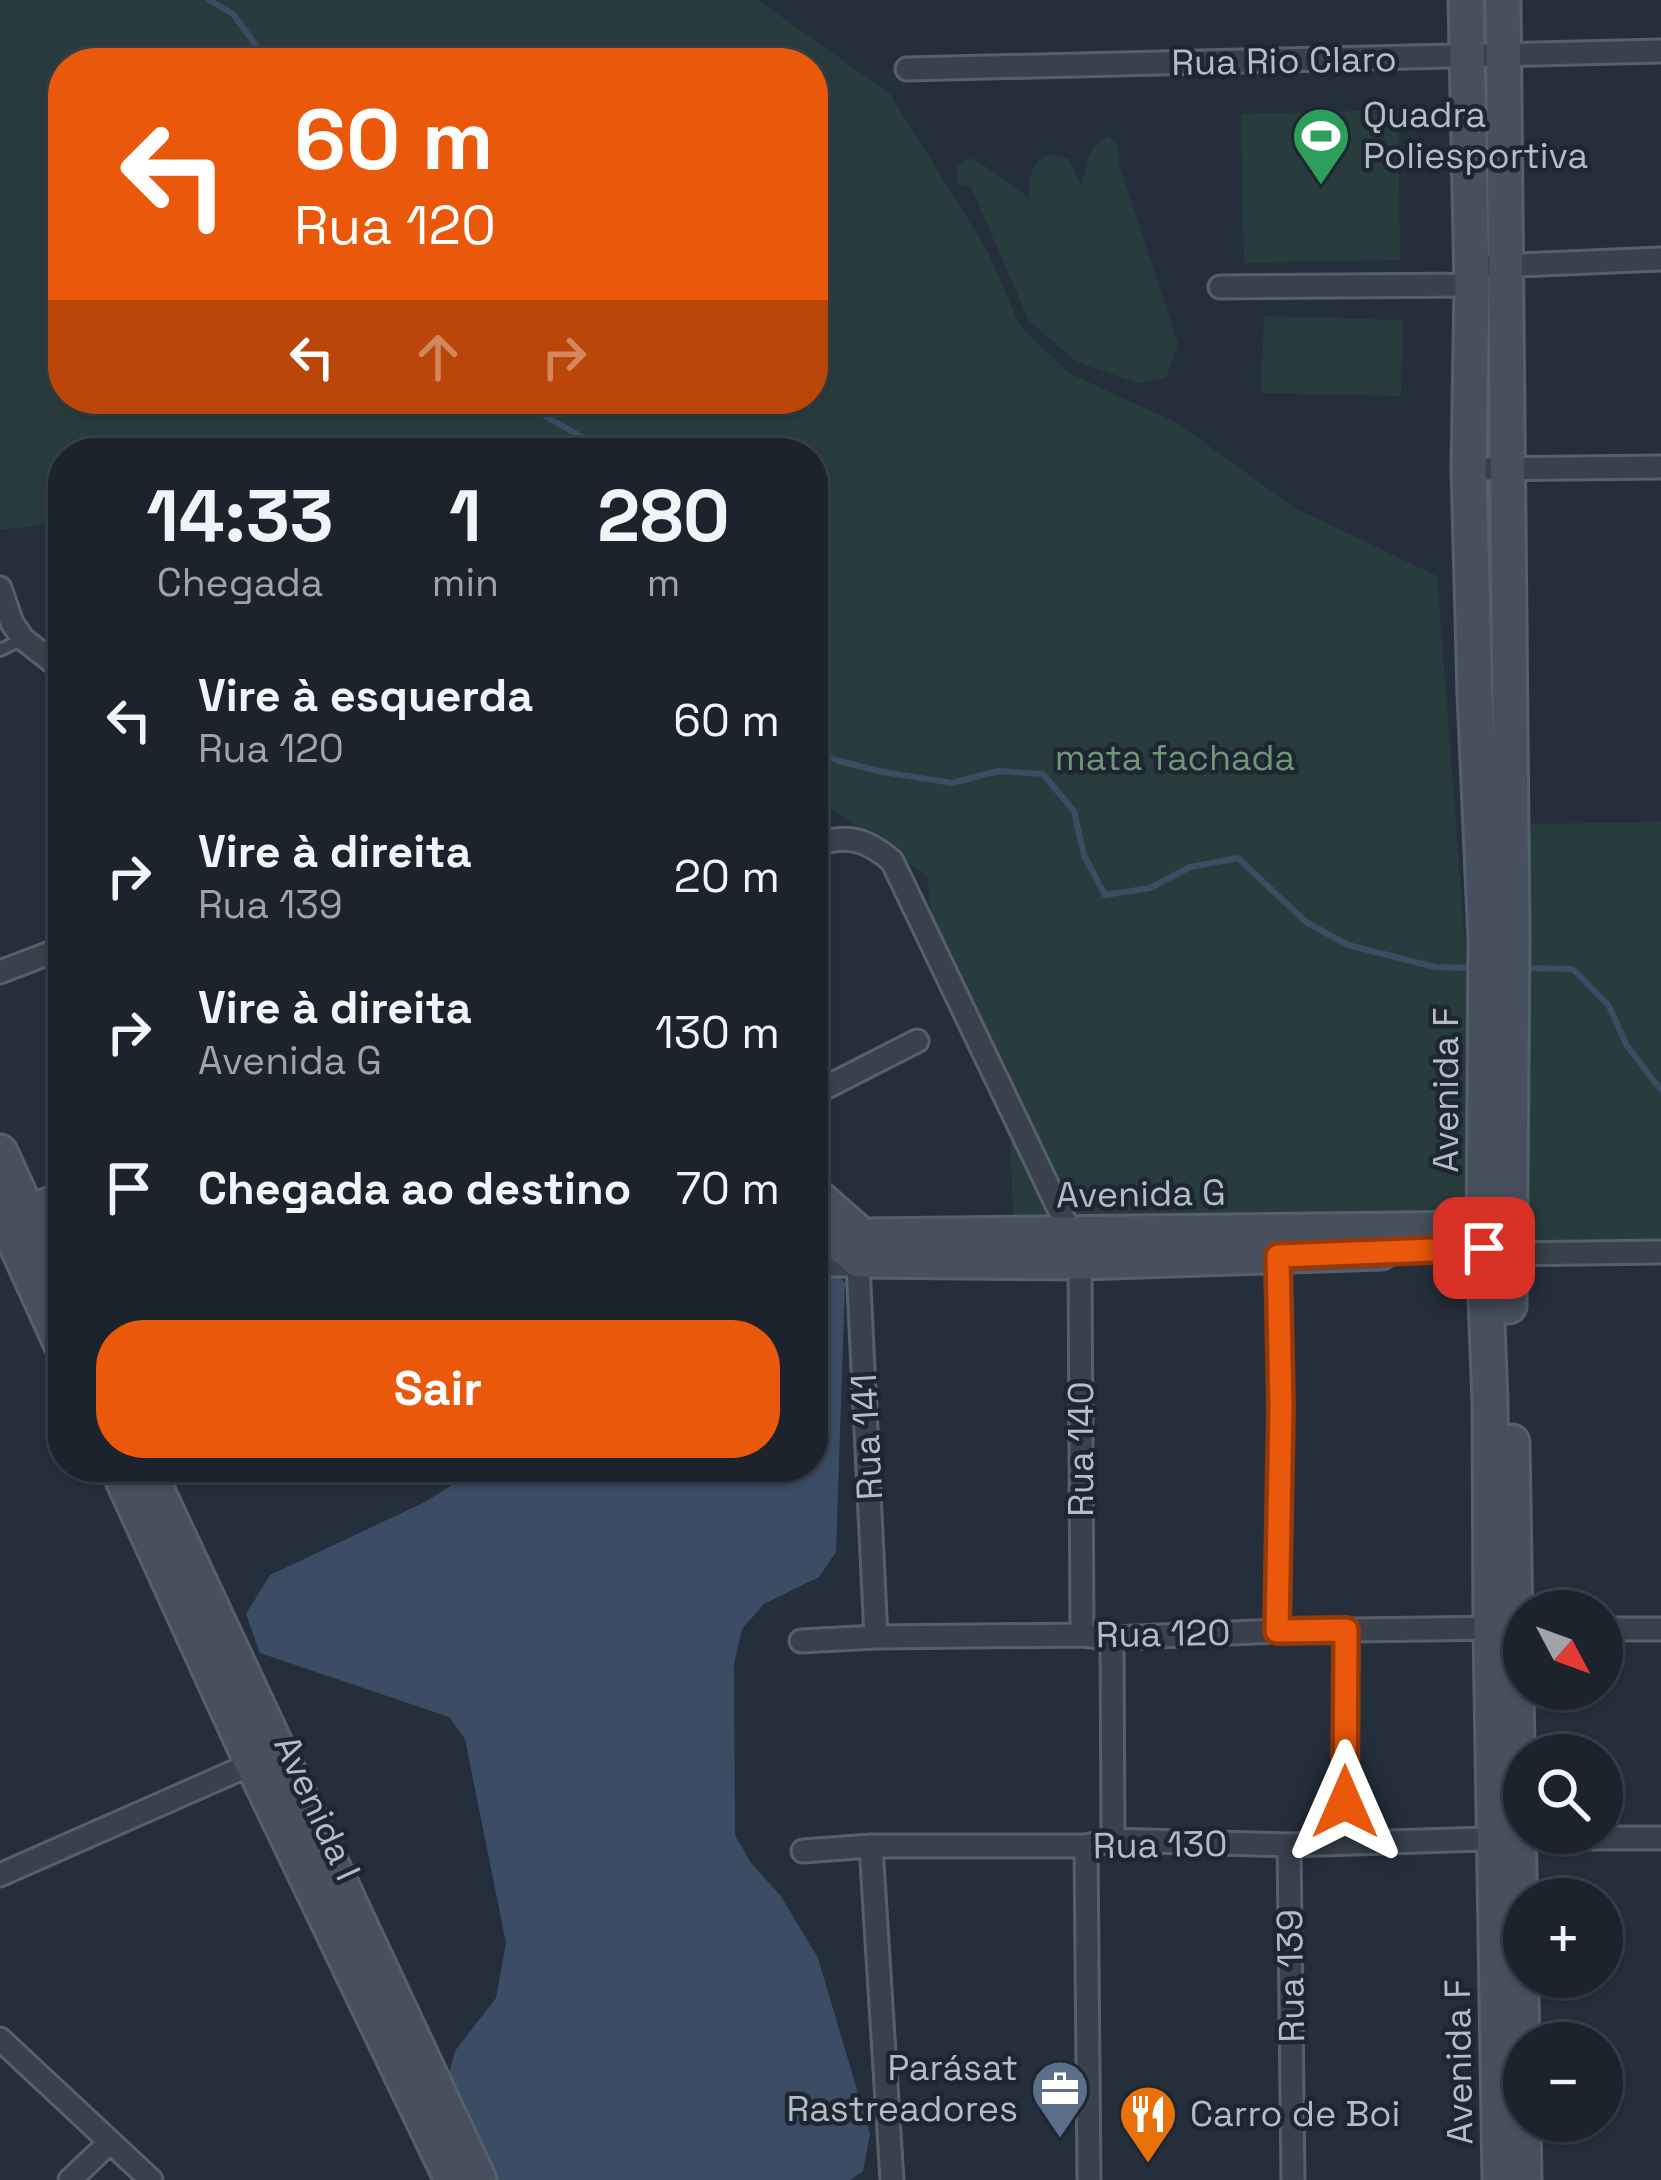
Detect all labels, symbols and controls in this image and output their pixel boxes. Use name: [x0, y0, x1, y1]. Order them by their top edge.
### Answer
street label: Rua Rio Claro: [1171, 36, 1397, 86]
text: 60 m: [294, 86, 493, 194]
place label: Quadra Poliesportiva: [1363, 92, 1588, 179]
icon: left: [96, 96, 252, 252]
sports icon: Quadra Poliesportiva: [1290, 105, 1352, 187]
text: Rua 120: [294, 191, 496, 260]
icon: left: [279, 324, 345, 390]
icon: ahead: [405, 324, 471, 390]
icon: right: [531, 324, 597, 390]
text: 14:33: [146, 470, 334, 562]
text: 1: [449, 470, 482, 562]
text: 280: [597, 470, 730, 562]
text: Chegada: [157, 558, 323, 607]
text: min: [432, 558, 499, 607]
text: m: [647, 558, 680, 607]
text: Vire à esquerda: [198, 667, 533, 724]
icon: left: [96, 687, 162, 753]
text: 60 m: [673, 692, 780, 749]
text: Rua 120: [198, 724, 344, 773]
park label: mata fachada: [1055, 735, 1295, 781]
text: Vire à direita: [198, 823, 472, 880]
icon: right: [96, 843, 162, 909]
text: 20 m: [674, 848, 780, 905]
text: Rua 139: [198, 880, 343, 929]
text: Vire à direita: [198, 979, 472, 1036]
icon: right: [96, 999, 162, 1065]
text: 130 m: [655, 1004, 780, 1061]
street label: Avenida F: [1423, 1007, 1469, 1173]
text: Avenida G: [198, 1036, 382, 1085]
icon: arrive: [96, 1155, 162, 1221]
text: Chegada ao destino: [198, 1160, 631, 1217]
text: 70 m: [676, 1160, 780, 1217]
street label: Avenida G: [1056, 1170, 1226, 1218]
pin: [1433, 1197, 1535, 1299]
icon: arrive: [1451, 1215, 1517, 1281]
button: Sair: [96, 1320, 780, 1458]
street label: Rua 141: [841, 1373, 893, 1501]
street label: Rua 140: [1058, 1381, 1104, 1517]
north arrow: [1503, 1590, 1623, 1710]
map controls: [1503, 1590, 1623, 2142]
street label: Rua 120: [1095, 1610, 1231, 1658]
street label: Avenida I: [263, 1728, 371, 1888]
button: search: [1503, 1734, 1623, 1854]
position arrow: [1282, 1739, 1408, 1865]
street label: Rua 130: [1092, 1821, 1228, 1869]
button: +: [1503, 1878, 1623, 1998]
street label: Rua 139: [1267, 1909, 1315, 2043]
street label: Avenida F: [1435, 1979, 1483, 2145]
button: −: [1503, 2022, 1623, 2142]
place label: Parásat Rastreadores: [787, 2045, 1018, 2132]
office icon: Parásat Rastreadores: [1029, 2058, 1091, 2140]
restaurant icon: Carro de Boi: [1117, 2083, 1179, 2165]
place label: Carro de Boi: [1190, 2091, 1400, 2137]

